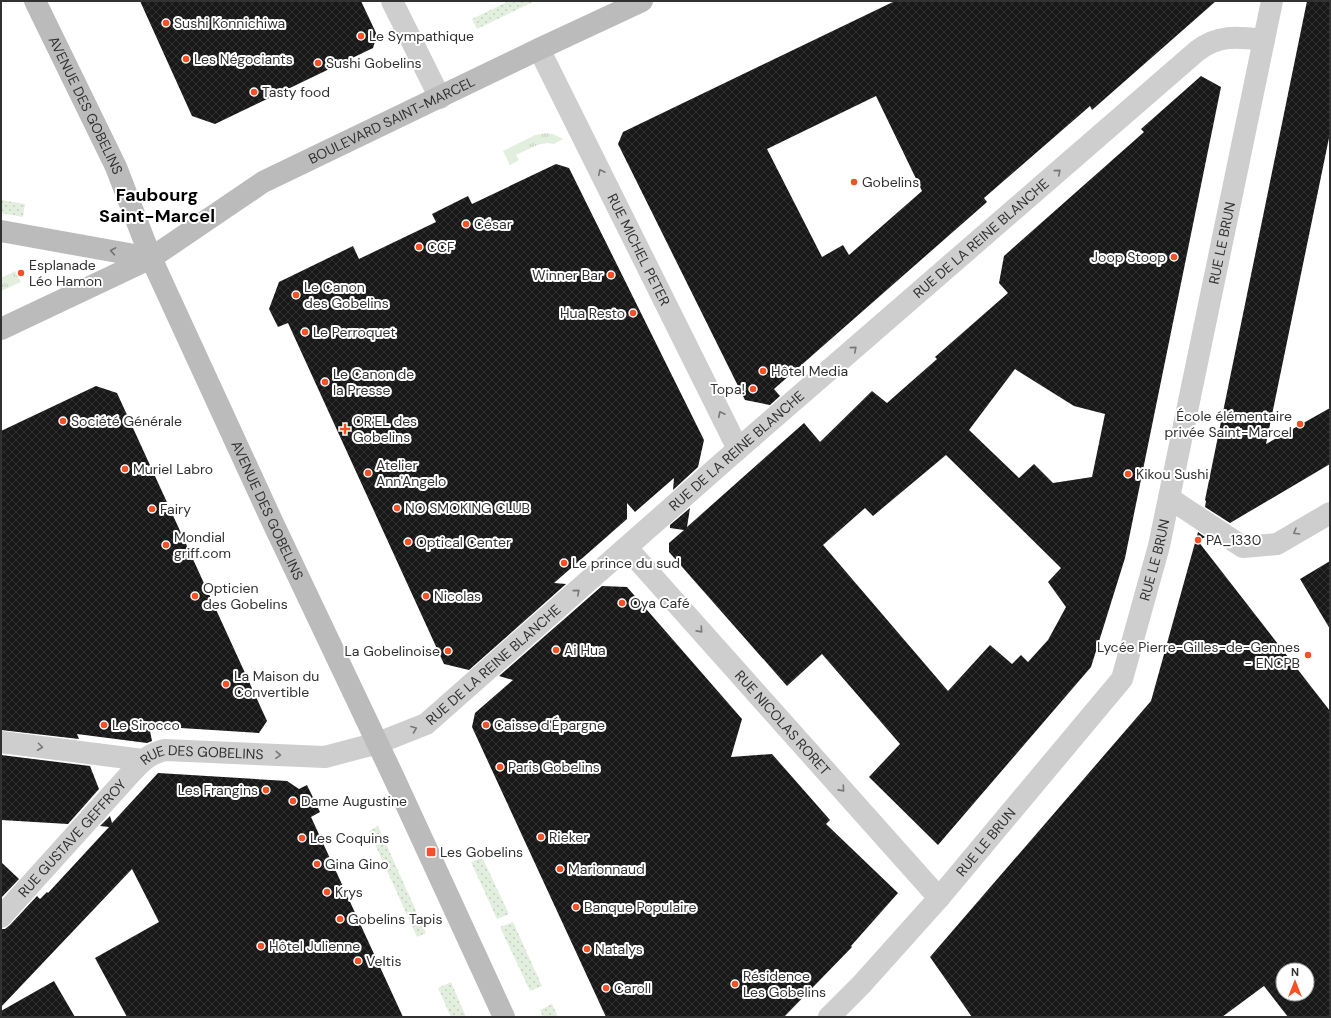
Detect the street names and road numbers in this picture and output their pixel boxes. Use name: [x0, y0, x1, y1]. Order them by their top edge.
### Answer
street label: AVENUE DES GOBELINS: [45, 33, 127, 177]
street label: BOULEVARD SAINT-MARCEL: [305, 72, 478, 168]
street label: RUE DE LA REINE BLANCHE: [909, 174, 1053, 302]
street label: RUE MICHEL PETER: [603, 190, 674, 309]
street label: RUE LE BRUN: [1205, 200, 1239, 286]
street label: RUE DE LA REINE BLANCHE: [665, 387, 808, 515]
street label: AVENUE DES GOBELINS: [227, 438, 308, 583]
street label: RUE LE BRUN: [1135, 517, 1173, 603]
street label: RUE DE LA REINE BLANCHE: [422, 600, 565, 729]
street label: RUE NICOLAS RORET: [731, 666, 834, 779]
street label: RUE DES GOBELINS: [136, 741, 264, 769]
street label: RUE GUSTAVE GEFFROY: [14, 776, 130, 901]
street label: RUE LE BRUN: [952, 804, 1020, 880]

